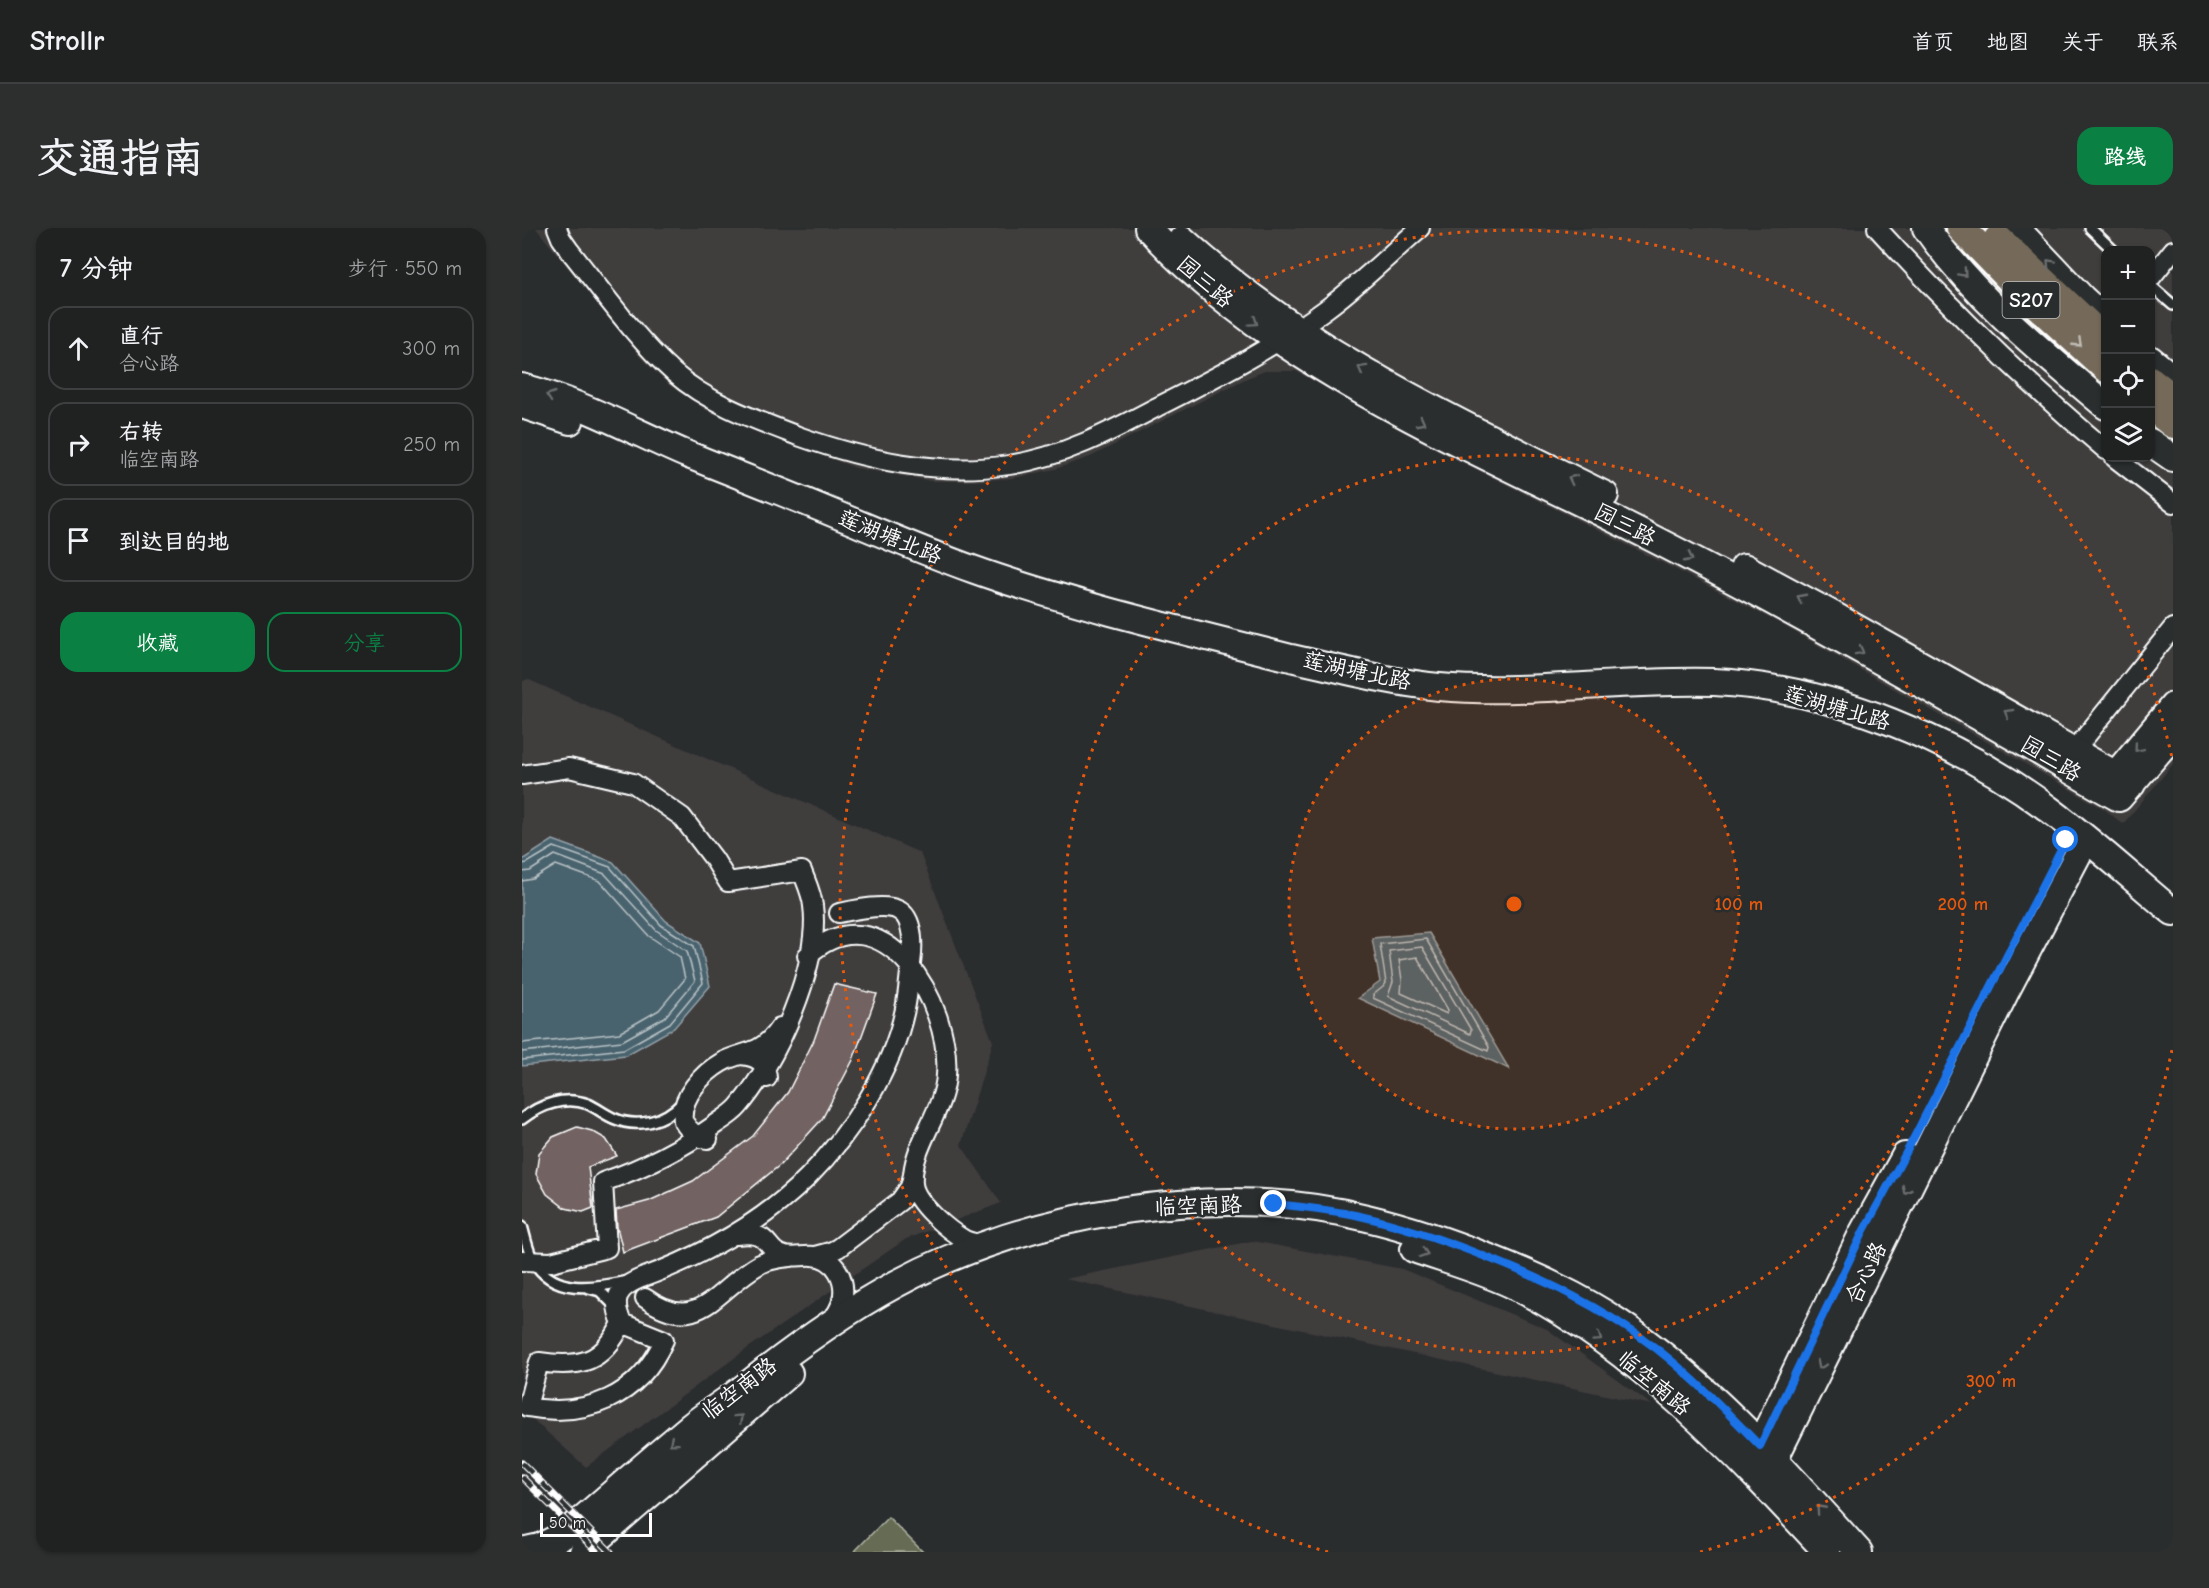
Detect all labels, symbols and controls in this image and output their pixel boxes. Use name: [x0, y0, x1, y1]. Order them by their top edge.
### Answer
text: Strollr: [30, 25, 104, 57]
text: 首页: [1912, 30, 1954, 54]
text: 地图: [1987, 30, 2029, 54]
text: 关于: [2062, 30, 2104, 54]
text: 联系: [2137, 30, 2179, 54]
button: 路线: [2077, 127, 2173, 185]
text: 交通指南: [36, 134, 204, 183]
map controls: [2101, 246, 2155, 462]
button: +: [2101, 246, 2155, 300]
street label: 园三路: [1172, 251, 1238, 313]
text: 7 分钟: [60, 254, 133, 284]
text: 步行 · 550 m: [348, 257, 462, 280]
one-way arrow: [2046, 259, 2057, 270]
one-way arrow: [1955, 266, 1966, 277]
road number: S207: [2002, 282, 2060, 318]
button: −: [2101, 300, 2155, 354]
one-way arrow: [1248, 315, 1259, 326]
text: 直行: [119, 323, 163, 349]
icon: ahead: [62, 332, 95, 365]
one-way arrow: [2070, 335, 2081, 346]
text: 300 m: [402, 337, 460, 360]
text: 合心路: [119, 352, 179, 375]
button: locate: [2101, 354, 2155, 408]
one-way arrow: [1358, 365, 1368, 376]
one-way arrow: [545, 390, 556, 403]
button: layers: [2101, 408, 2155, 462]
one-way arrow: [1415, 415, 1426, 426]
text: 右转: [119, 419, 163, 445]
icon: right: [62, 428, 95, 461]
text: 250 m: [403, 433, 460, 456]
text: 临空南路: [119, 448, 199, 471]
one-way arrow: [1568, 474, 1579, 486]
street label: 园三路: [1590, 498, 1660, 552]
street label: 莲湖塘北路: [834, 504, 946, 570]
icon: arrive: [62, 524, 95, 557]
text: 到达目的地: [119, 529, 229, 555]
one-way arrow: [1683, 551, 1693, 562]
one-way arrow: [1797, 594, 1807, 605]
button: 收藏: [60, 612, 255, 672]
button: 分享: [267, 612, 462, 672]
one-way arrow: [1854, 644, 1864, 655]
street label: 莲湖塘北路: [1300, 647, 1414, 695]
street label: 莲湖塘北路: [1781, 680, 1893, 736]
one-way arrow: [2004, 709, 2014, 720]
street label: 园三路: [2016, 731, 2086, 787]
one-way arrow: [2135, 741, 2146, 752]
route start: [2052, 826, 2078, 852]
centre of rings: [1504, 894, 1524, 914]
text: 100 m: [1715, 894, 1763, 915]
text: 200 m: [1938, 894, 1988, 915]
one-way arrow: [1902, 1184, 1914, 1195]
route end: [1260, 1190, 1286, 1216]
street label: 临空南路: [1154, 1191, 1242, 1221]
street label: 合心路: [1840, 1238, 1892, 1308]
one-way arrow: [1418, 1245, 1429, 1258]
one-way arrow: [1591, 1331, 1602, 1342]
street label: 临空南路: [1612, 1345, 1696, 1421]
street label: 临空南路: [696, 1352, 782, 1426]
one-way arrow: [1816, 1359, 1828, 1370]
text: 300 m: [1966, 1371, 2016, 1392]
one-way arrow: [732, 1414, 743, 1425]
one-way arrow: [669, 1435, 680, 1446]
one-way arrow: [1816, 1505, 1827, 1515]
scale bar: [540, 1510, 652, 1538]
text: 50 m: [549, 1514, 586, 1532]

